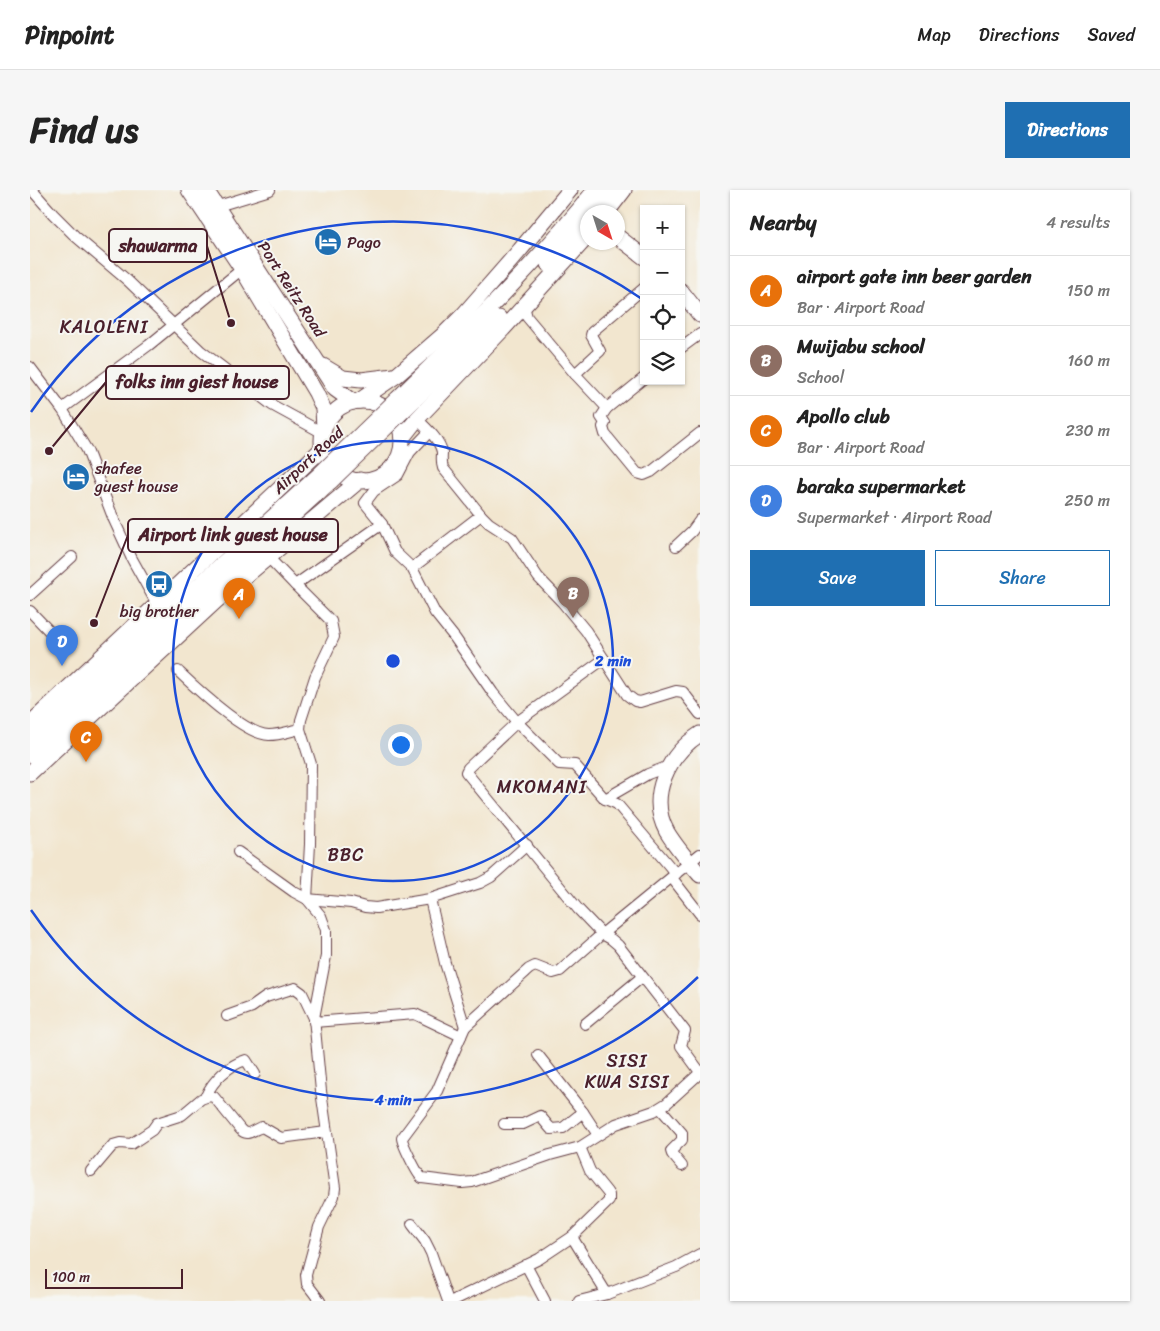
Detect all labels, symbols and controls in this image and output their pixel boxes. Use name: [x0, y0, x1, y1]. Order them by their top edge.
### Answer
text: Pinpoint: [25, 14, 114, 56]
text: Map: [918, 19, 951, 51]
text: Directions: [979, 19, 1060, 51]
text: Saved: [1088, 19, 1135, 51]
text: Find us: [30, 99, 138, 161]
button: Directions: [1005, 102, 1130, 158]
text: Nearby: [750, 204, 816, 242]
north arrow: [580, 205, 625, 250]
map controls: [640, 205, 685, 385]
button: +: [640, 205, 685, 250]
text: 4 results: [1046, 208, 1110, 237]
hotel icon: Pago: [313, 227, 343, 257]
place label: Pago: [347, 228, 381, 257]
callout: shawarma: [109, 229, 207, 262]
text: shawarma: [118, 230, 198, 262]
street label: Port Reitz Road: [250, 235, 335, 344]
button: −: [640, 250, 685, 295]
text: airport gate inn beer garden: [797, 260, 1032, 293]
text: A: [761, 276, 771, 305]
text: 150 m: [1067, 276, 1110, 305]
text: Bar · Airport Road: [797, 293, 924, 322]
button: locate: [640, 295, 685, 340]
district label: KALOLENI: [60, 311, 149, 343]
text: Mwijabu school: [797, 330, 925, 363]
button: layers: [640, 340, 685, 385]
text: B: [761, 346, 771, 375]
text: 160 m: [1067, 346, 1110, 375]
text: School: [797, 363, 844, 392]
callout: folks inn giest house: [106, 366, 289, 399]
text: folks inn giest house: [115, 366, 279, 398]
text: Apollo club: [797, 400, 890, 433]
text: C: [761, 416, 771, 445]
text: 230 m: [1065, 416, 1110, 445]
street label: Airport Road: [265, 418, 352, 502]
text: Bar · Airport Road: [797, 433, 924, 462]
place label: shafee guest house: [93, 454, 178, 501]
hotel icon: shafee guest house: [61, 462, 91, 492]
text: baraka supermarket: [797, 470, 965, 503]
text: D: [761, 486, 771, 515]
text: 250 m: [1064, 486, 1110, 515]
text: Supermarket · Airport Road: [797, 503, 991, 532]
callout: Airport link guest house: [128, 519, 338, 552]
text: Airport link guest house: [137, 519, 328, 551]
button: Save: [750, 550, 925, 606]
button: Share: [935, 550, 1110, 606]
bus stop icon: big brother: [144, 569, 174, 599]
pin: B: [557, 577, 589, 618]
pin: A: [223, 578, 255, 619]
place label: big brother: [120, 597, 200, 626]
pin: D: [46, 625, 78, 666]
text: 2 min: [594, 648, 632, 674]
centre of rings: [384, 652, 402, 670]
pin: C: [70, 721, 102, 762]
your location: [388, 732, 414, 758]
district label: MKOMANI: [497, 771, 588, 803]
district label: BBC: [328, 839, 364, 871]
district label: SISI KWA SISI: [585, 1045, 670, 1098]
text: 4 min: [373, 1087, 412, 1113]
text: 100 m: [52, 1265, 90, 1290]
scale bar: [45, 1266, 182, 1289]

